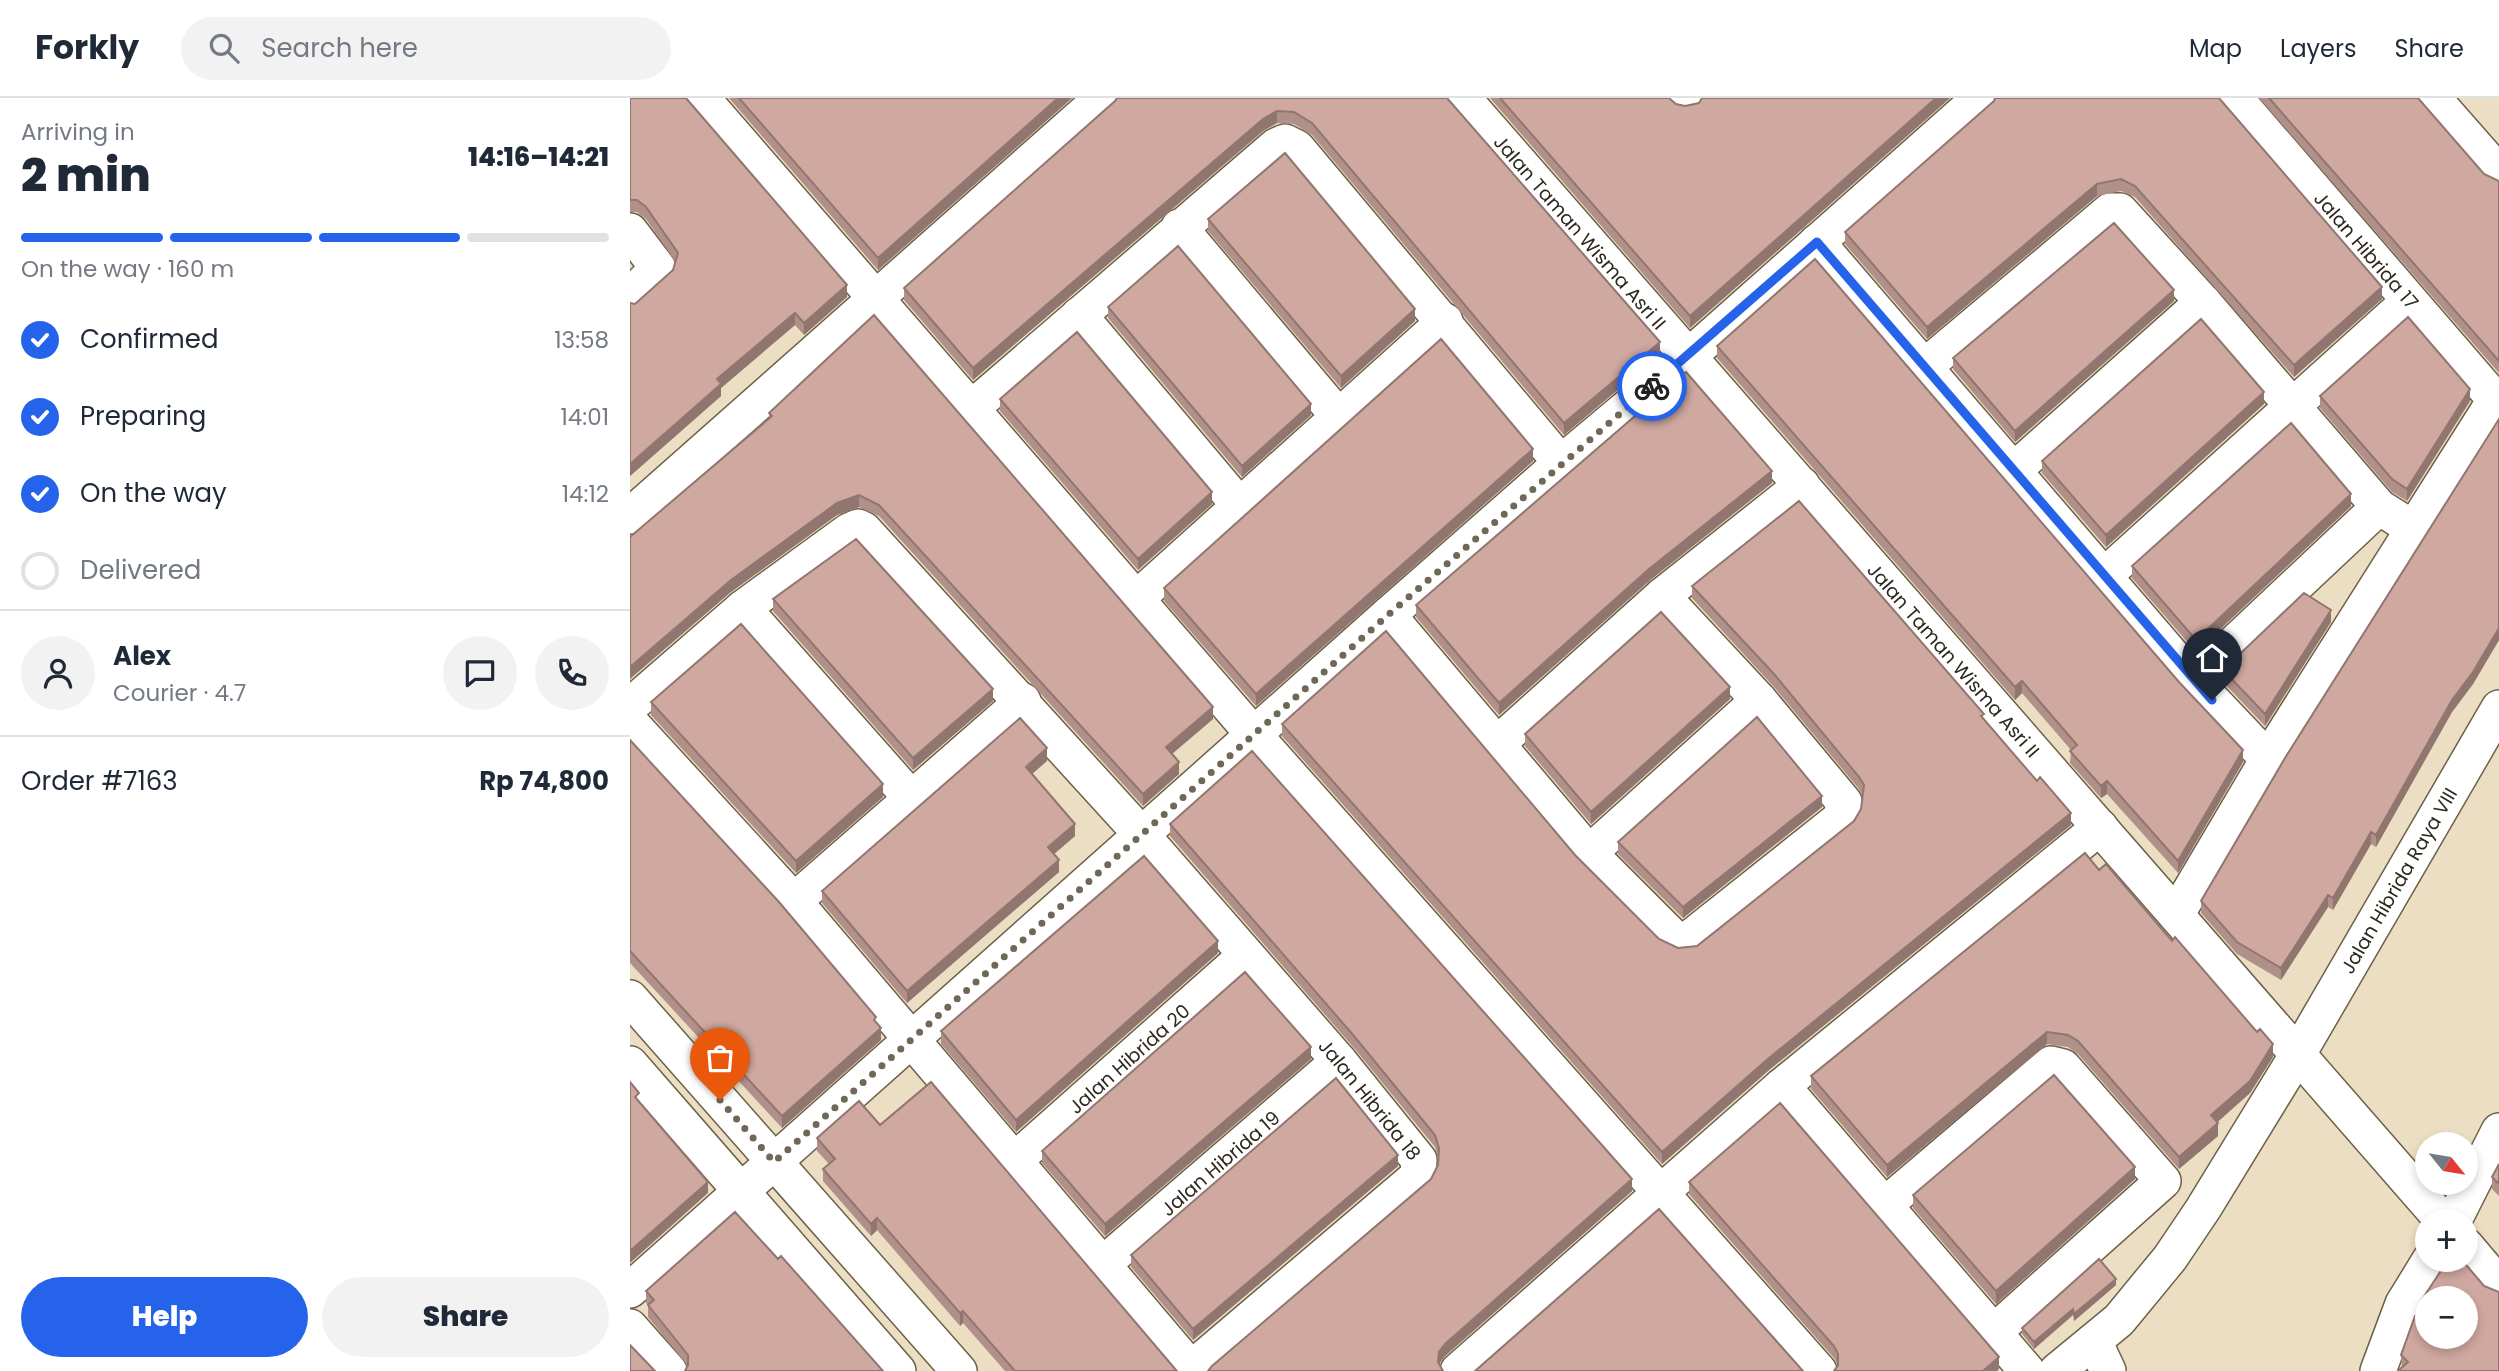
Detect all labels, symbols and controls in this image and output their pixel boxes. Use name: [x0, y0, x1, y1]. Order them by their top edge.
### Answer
search box: [181, 17, 671, 80]
text: Forkly: [35, 24, 139, 71]
icon: search: [205, 29, 243, 67]
text: Search here: [261, 30, 418, 66]
text: Map: [2189, 32, 2242, 65]
text: Layers: [2280, 32, 2356, 65]
text: Share: [2394, 32, 2464, 65]
text: Arriving in: [21, 116, 135, 148]
street label: Jalan Taman Wisma Asri II: [1487, 129, 1672, 336]
text: 14:16–14:21: [468, 139, 609, 175]
text: 2 min: [21, 143, 151, 207]
street label: Jalan Hibrida 17: [2308, 186, 2424, 315]
text: On the way · 160 m: [21, 253, 234, 285]
icon: check: [21, 321, 59, 359]
text: Confirmed: [80, 321, 218, 357]
text: 13:58: [554, 324, 609, 356]
courier: [1617, 351, 1687, 421]
icon: bike: [1633, 367, 1671, 405]
icon: check: [21, 398, 59, 436]
text: Preparing: [80, 398, 206, 434]
text: 14:01: [560, 401, 609, 433]
icon: check: [21, 475, 59, 513]
text: On the way: [80, 475, 227, 511]
text: 14:12: [562, 478, 609, 510]
text: Delivered: [80, 552, 201, 588]
street label: Jalan Taman Wisma Asri II: [1861, 557, 2046, 763]
pin: [2182, 628, 2242, 700]
button: person: [21, 636, 95, 710]
button: chat: [443, 636, 517, 710]
button: phone: [535, 636, 609, 710]
text: Alex: [113, 638, 171, 674]
icon: home: [2193, 639, 2231, 677]
text: Courier · 4.7: [113, 677, 246, 709]
text: Order #7163: [21, 763, 178, 799]
text: Rp 74,800: [479, 763, 609, 799]
street label: Jalan Hibrida Raya VIII: [2335, 783, 2464, 979]
street label: Jalan Hibrida 20: [1063, 998, 1196, 1120]
pin: [690, 1028, 750, 1100]
street label: Jalan Hibrida 18: [1312, 1033, 1427, 1166]
icon: bag: [701, 1039, 739, 1077]
street label: Jalan Hibrida 19: [1155, 1105, 1286, 1222]
north arrow: [2415, 1132, 2478, 1195]
map controls: [2415, 1132, 2478, 1349]
button: +: [2415, 1209, 2478, 1272]
button: Help: [21, 1277, 308, 1357]
button: Share: [322, 1277, 609, 1357]
button: −: [2415, 1286, 2478, 1349]

